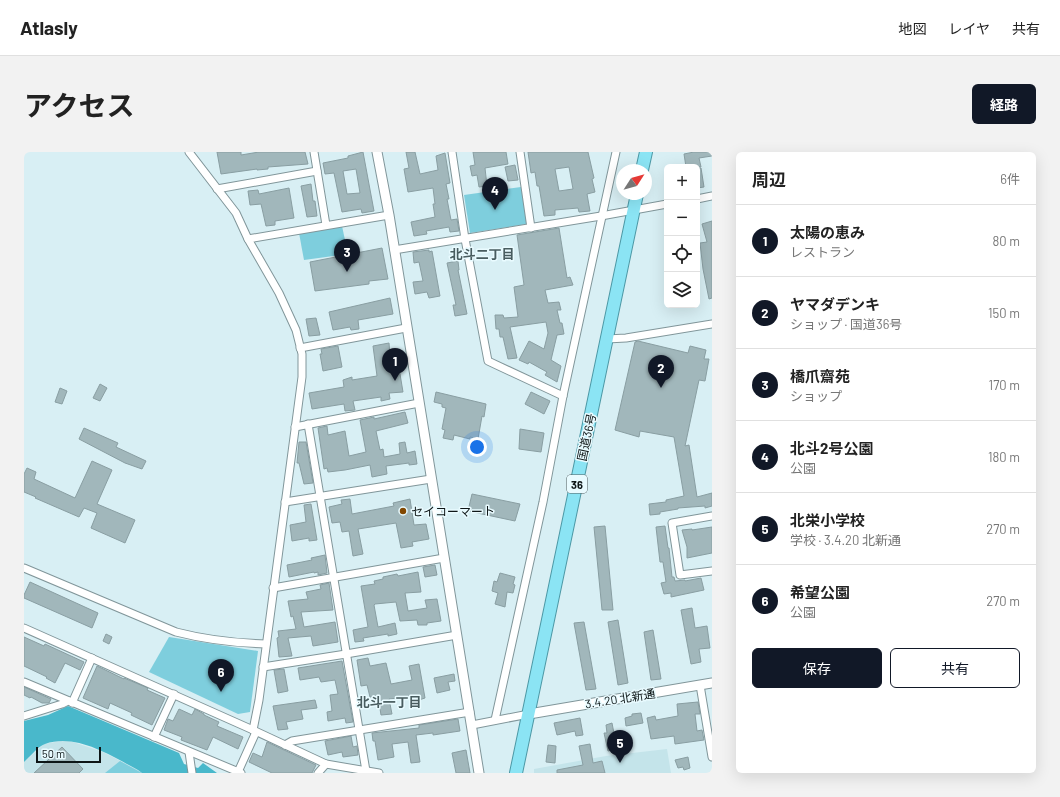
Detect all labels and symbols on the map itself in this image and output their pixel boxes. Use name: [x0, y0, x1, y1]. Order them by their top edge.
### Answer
north arrow: [616, 164, 652, 200]
pin: 4: [482, 177, 508, 210]
pin: 3: [334, 239, 360, 272]
district label: 北斗二丁目: [449, 246, 515, 262]
pin: 1: [382, 348, 408, 381]
pin: 2: [648, 355, 674, 388]
street label: 国道36号: [574, 412, 598, 462]
your location: [467, 437, 487, 457]
road number: 36: [567, 475, 587, 493]
place label: セイコーマート: [411, 504, 495, 518]
marker: セイコーマート: [398, 506, 408, 516]
pin: 6: [208, 659, 234, 692]
street label: 3.4.20 北新通: [584, 686, 656, 710]
district label: 北斗一丁目: [356, 694, 422, 710]
pin: 5: [607, 730, 633, 763]
scale bar: [36, 745, 101, 764]

